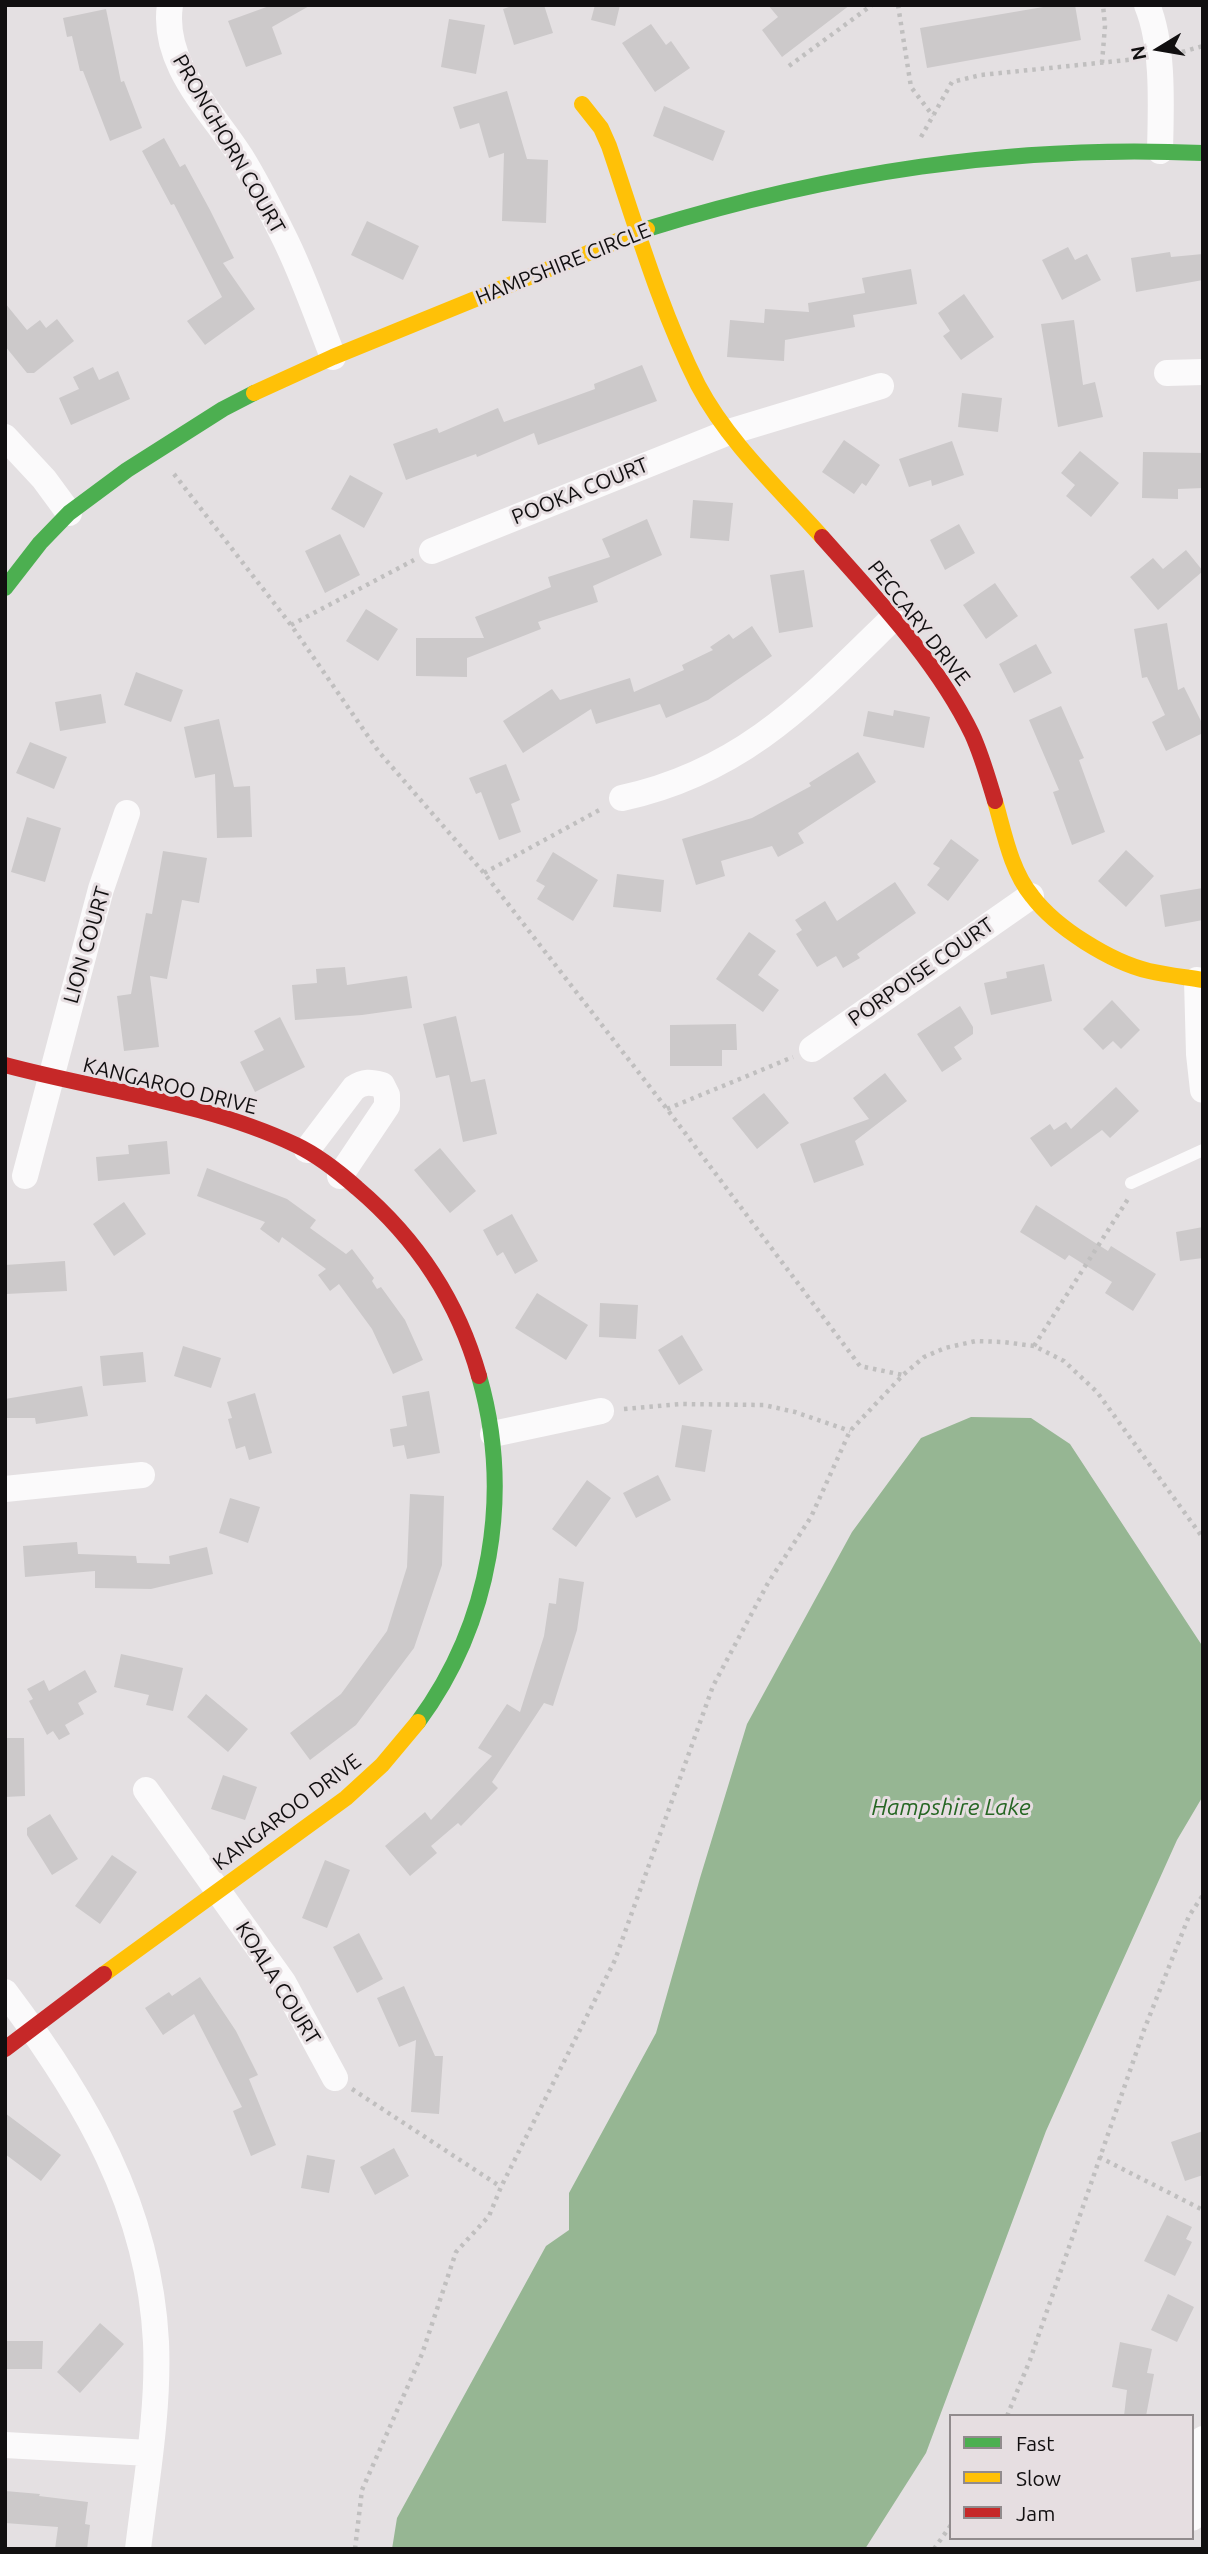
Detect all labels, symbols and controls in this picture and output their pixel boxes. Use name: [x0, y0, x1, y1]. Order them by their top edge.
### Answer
north arrow: [1124, 14, 1194, 84]
text: N: [1126, 44, 1151, 62]
street label: PRONGHORN COURT: [167, 50, 291, 238]
street label: HAMPSHIRE CIRCLE: [472, 217, 654, 311]
street label: POOKA COURT: [508, 452, 652, 530]
street label: PECCARY DRIVE: [862, 555, 976, 691]
street label: LION COURT: [58, 884, 116, 1006]
street label: PORPOISE COURT: [843, 912, 999, 1032]
street label: KANGAROO DRIVE: [80, 1052, 260, 1120]
street label: KANGAROO DRIVE: [208, 1748, 366, 1876]
water label: Hampshire Lake: [872, 1793, 1030, 1821]
street label: KOALA COURT: [230, 1917, 326, 2049]
legend: [949, 2414, 1194, 2540]
text: Fast: [1016, 2431, 1054, 2455]
text: Slow: [1016, 2466, 1061, 2490]
text: Jam: [1016, 2501, 1055, 2525]

